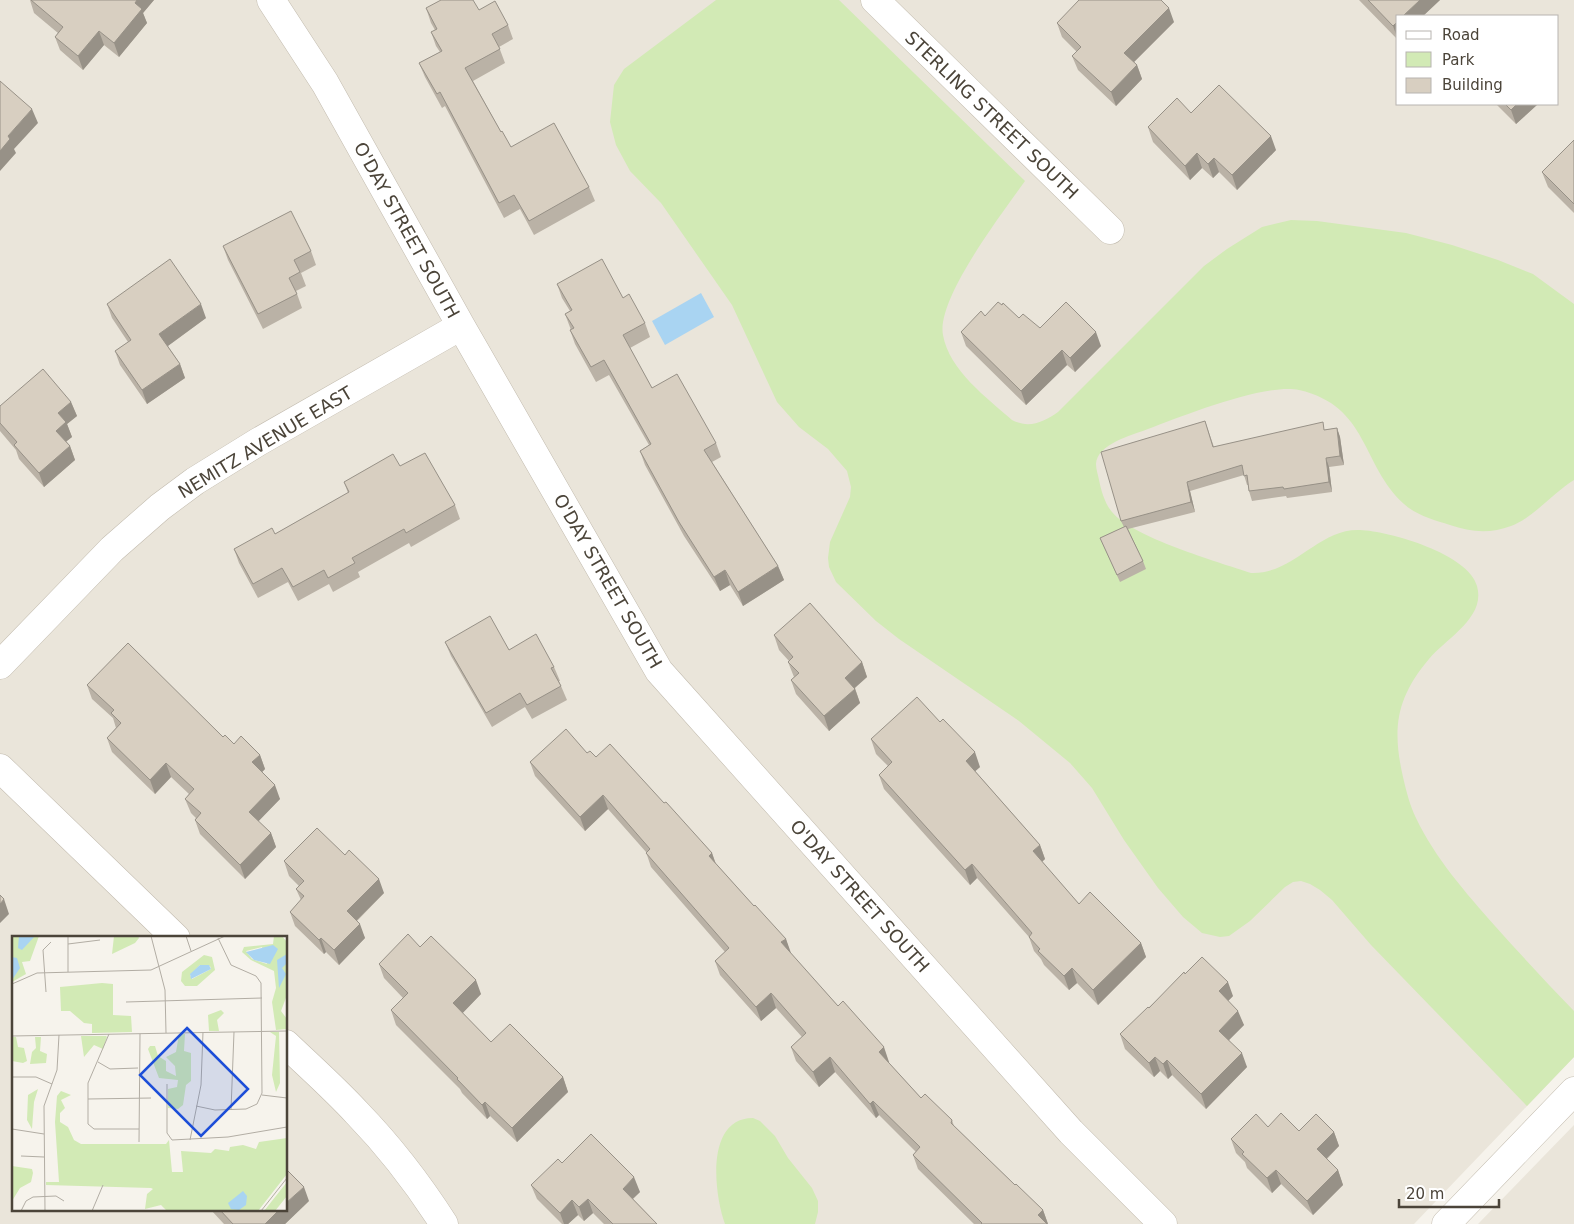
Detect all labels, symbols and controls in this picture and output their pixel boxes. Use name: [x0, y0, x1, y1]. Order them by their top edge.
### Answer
legend: [1396, 15, 1559, 105]
text: Road: [1442, 26, 1480, 44]
street label: STERLING STREET SOUTH: [901, 27, 1083, 203]
text: Park: [1442, 51, 1475, 69]
text: Building: [1442, 76, 1503, 94]
street label: O'DAY STREET SOUTH: [350, 138, 464, 322]
street label: NEMITZ AVENUE EAST: [174, 381, 357, 502]
street label: O'DAY STREET SOUTH: [549, 490, 667, 672]
street label: O'DAY STREET SOUTH: [786, 815, 934, 977]
inset map: [12, 936, 288, 1212]
scale bar: [1399, 1176, 1499, 1208]
text: 20 m: [1406, 1185, 1444, 1203]

